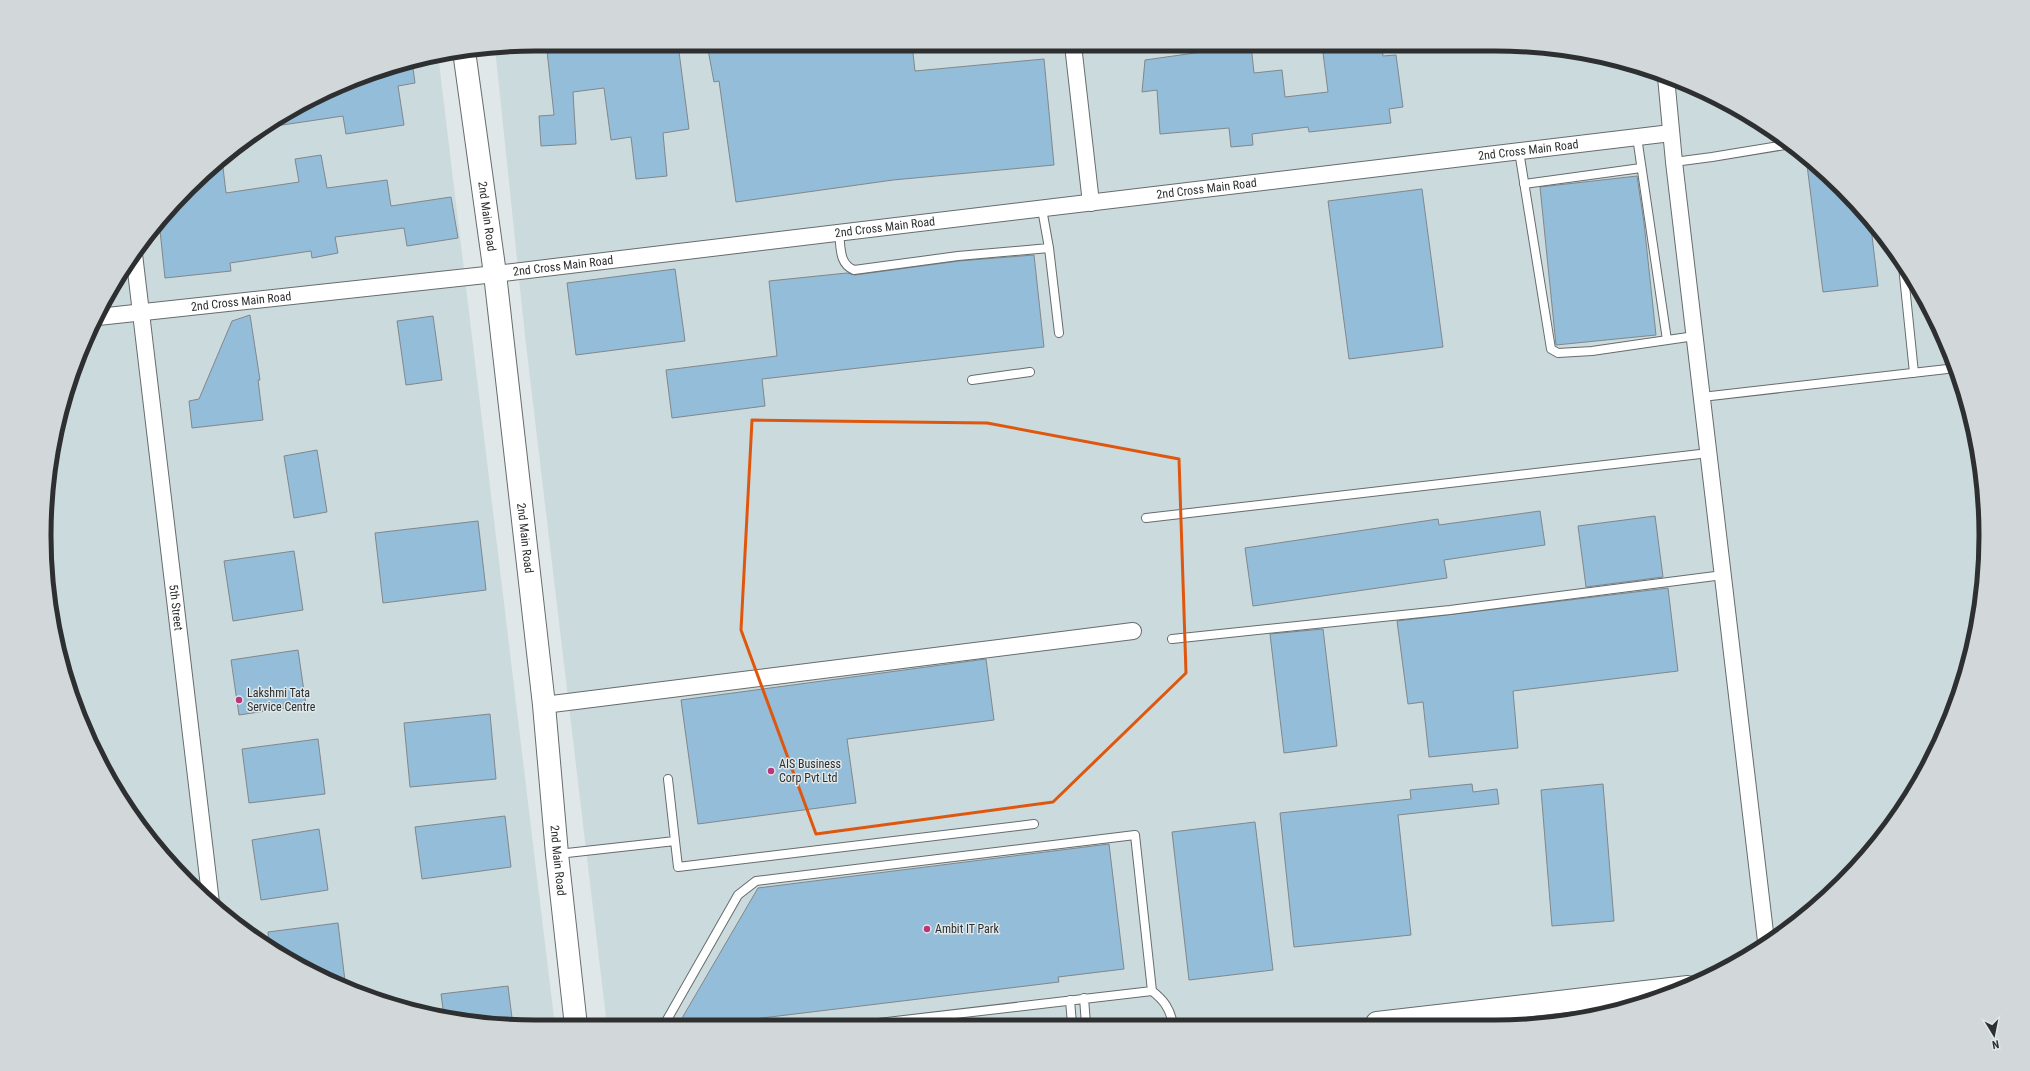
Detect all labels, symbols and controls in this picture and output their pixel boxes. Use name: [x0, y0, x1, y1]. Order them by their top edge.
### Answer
street label: 2nd Cross Main Road: [1477, 137, 1579, 163]
street label: 2nd Cross Main Road: [1156, 176, 1258, 202]
street label: 2nd Main Road: [475, 180, 499, 252]
street label: 2nd Cross Main Road: [834, 214, 936, 240]
street label: 2nd Cross Main Road: [512, 253, 614, 279]
street label: 2nd Cross Main Road: [190, 289, 292, 314]
street label: 2nd Main Road: [514, 502, 536, 574]
street label: 5th Street: [166, 584, 186, 632]
place label: Lakshmi Tata Service Centre: [247, 686, 316, 714]
marker: Lakshmi Tata Service Centre: [234, 695, 244, 705]
place label: AIS Business Corp Pvt Ltd: [779, 757, 841, 785]
marker: AIS Business Corp Pvt Ltd: [766, 766, 776, 776]
street label: 2nd Main Road: [548, 825, 569, 896]
place label: Ambit IT Park: [935, 922, 1000, 936]
marker: Ambit IT Park: [922, 924, 932, 934]
north arrow: [1974, 1015, 2014, 1055]
text: N: [1991, 1037, 2000, 1051]

